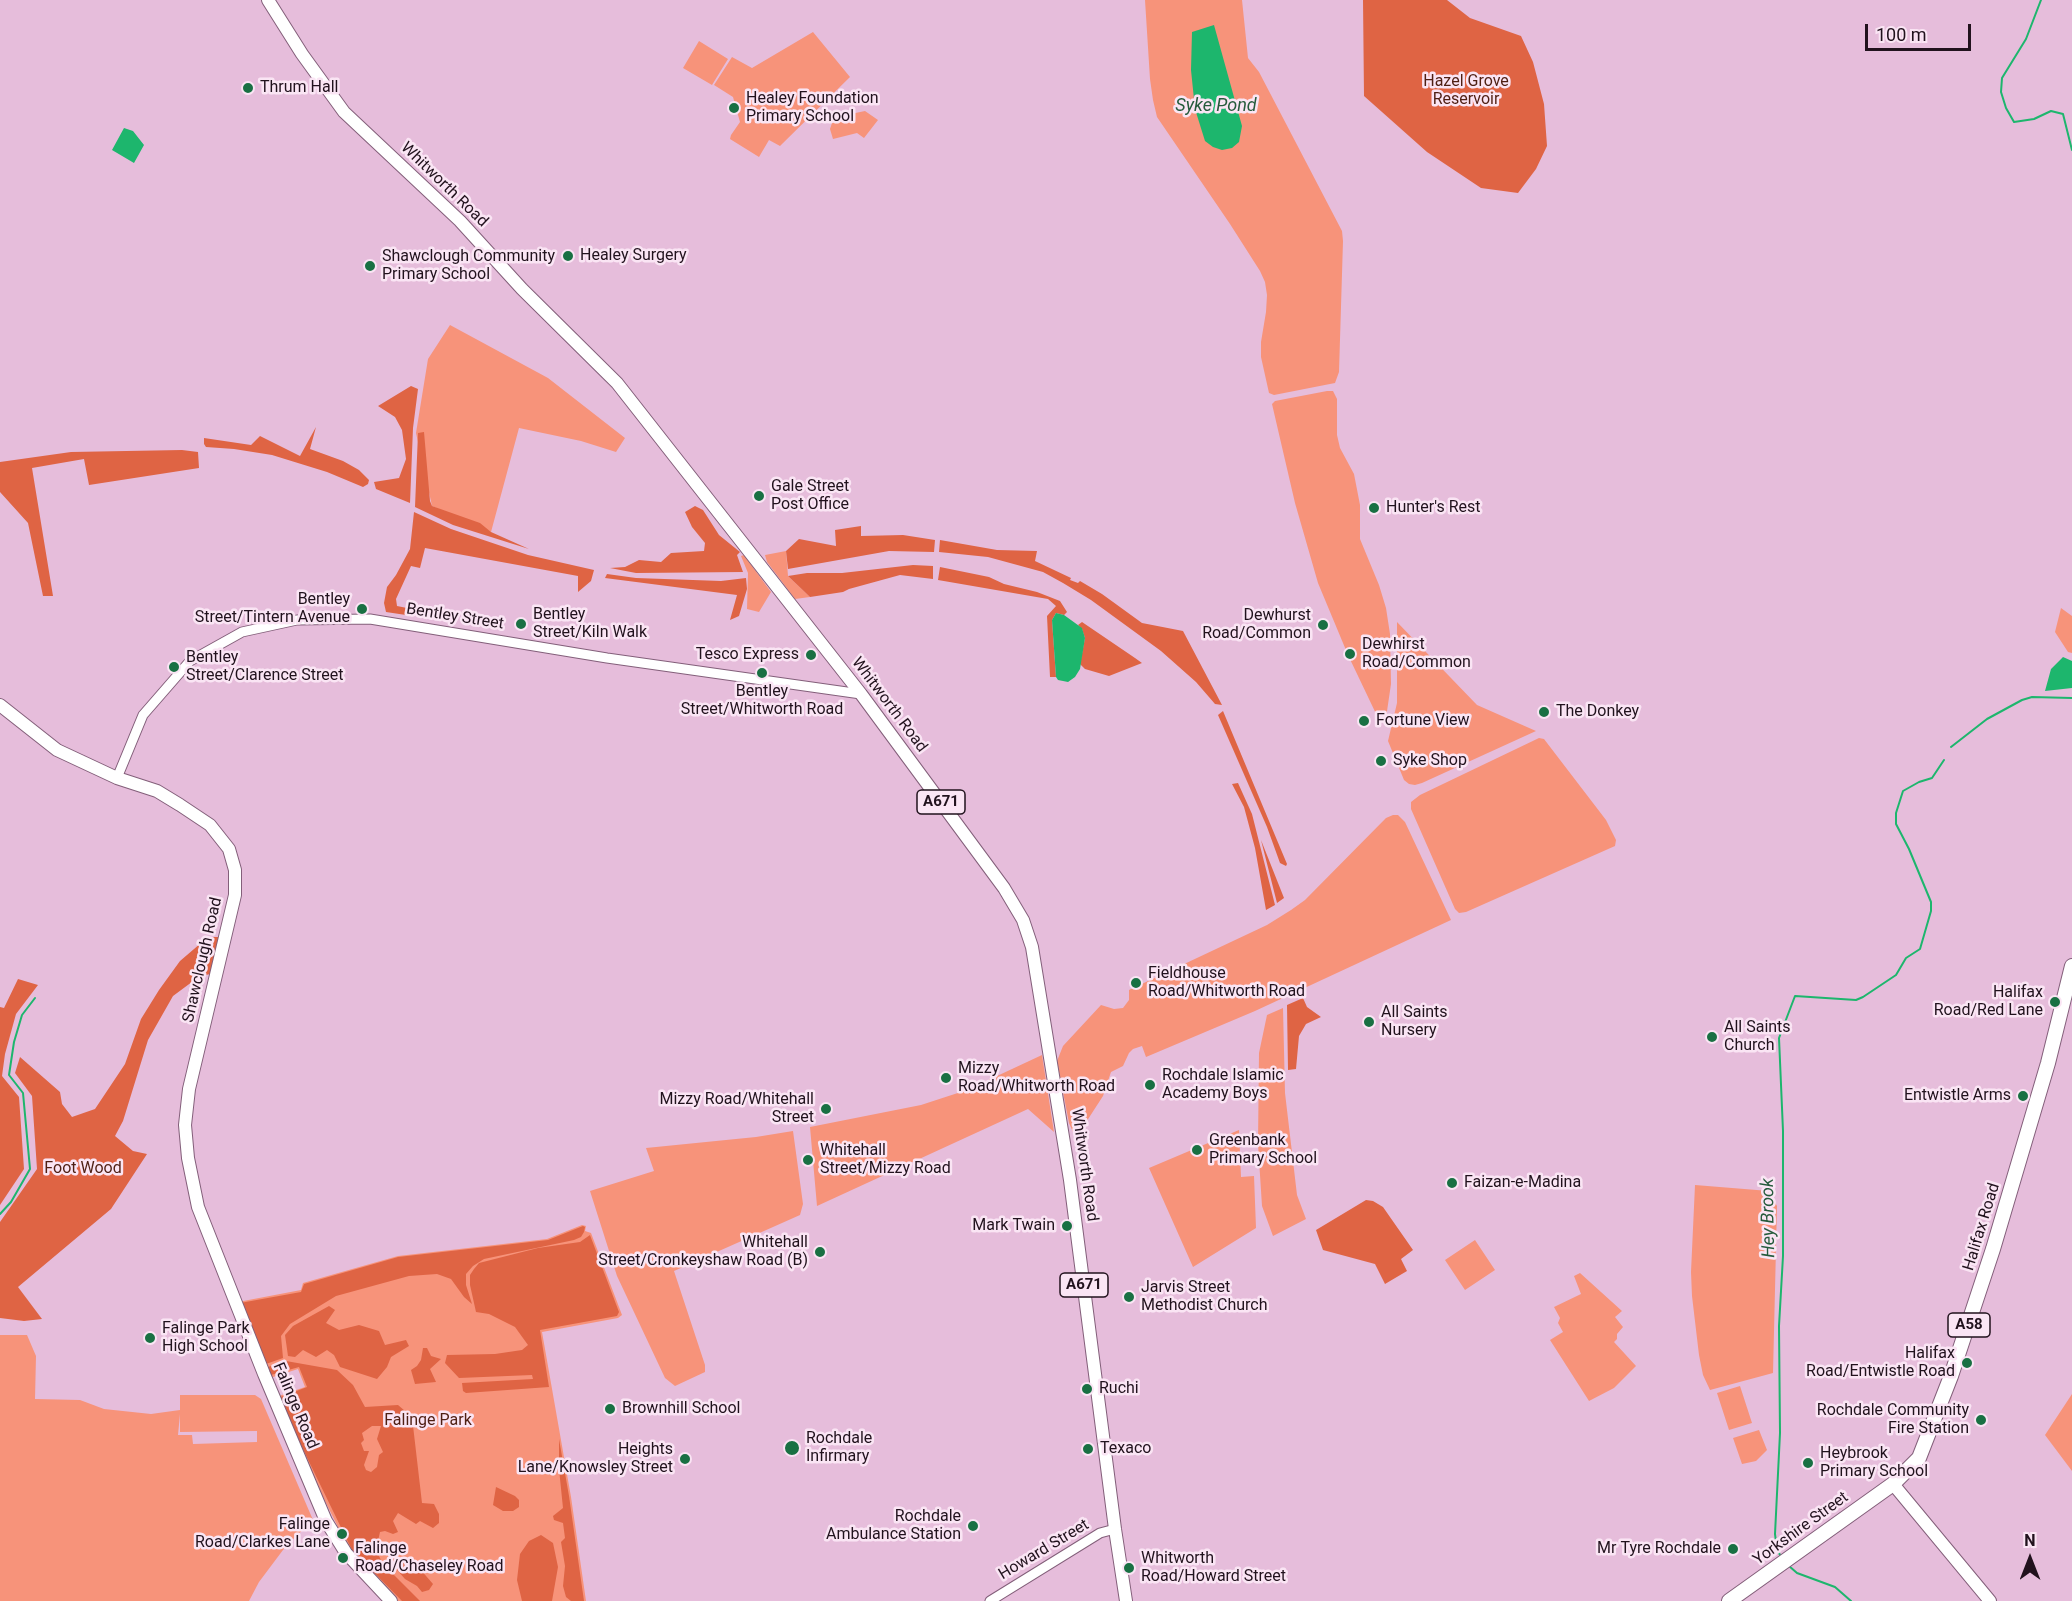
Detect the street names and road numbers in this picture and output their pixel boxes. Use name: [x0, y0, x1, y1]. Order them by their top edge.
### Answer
street label: Whitworth Road: [396, 139, 492, 231]
street label: Bentley Street: [405, 600, 505, 634]
street label: Whitworth Road: [847, 654, 931, 756]
road number: A671: [917, 790, 965, 814]
street label: Shawclough Road: [179, 896, 227, 1024]
street label: Whitworth Road: [1067, 1107, 1101, 1223]
street label: Halifax Road: [1960, 1181, 2004, 1273]
road number: A671: [1060, 1273, 1108, 1297]
road number: A58: [1948, 1313, 1990, 1337]
street label: Falinge Road: [268, 1360, 322, 1452]
street label: Yorkshire Street: [1750, 1488, 1852, 1570]
street label: Howard Street: [995, 1516, 1093, 1584]

